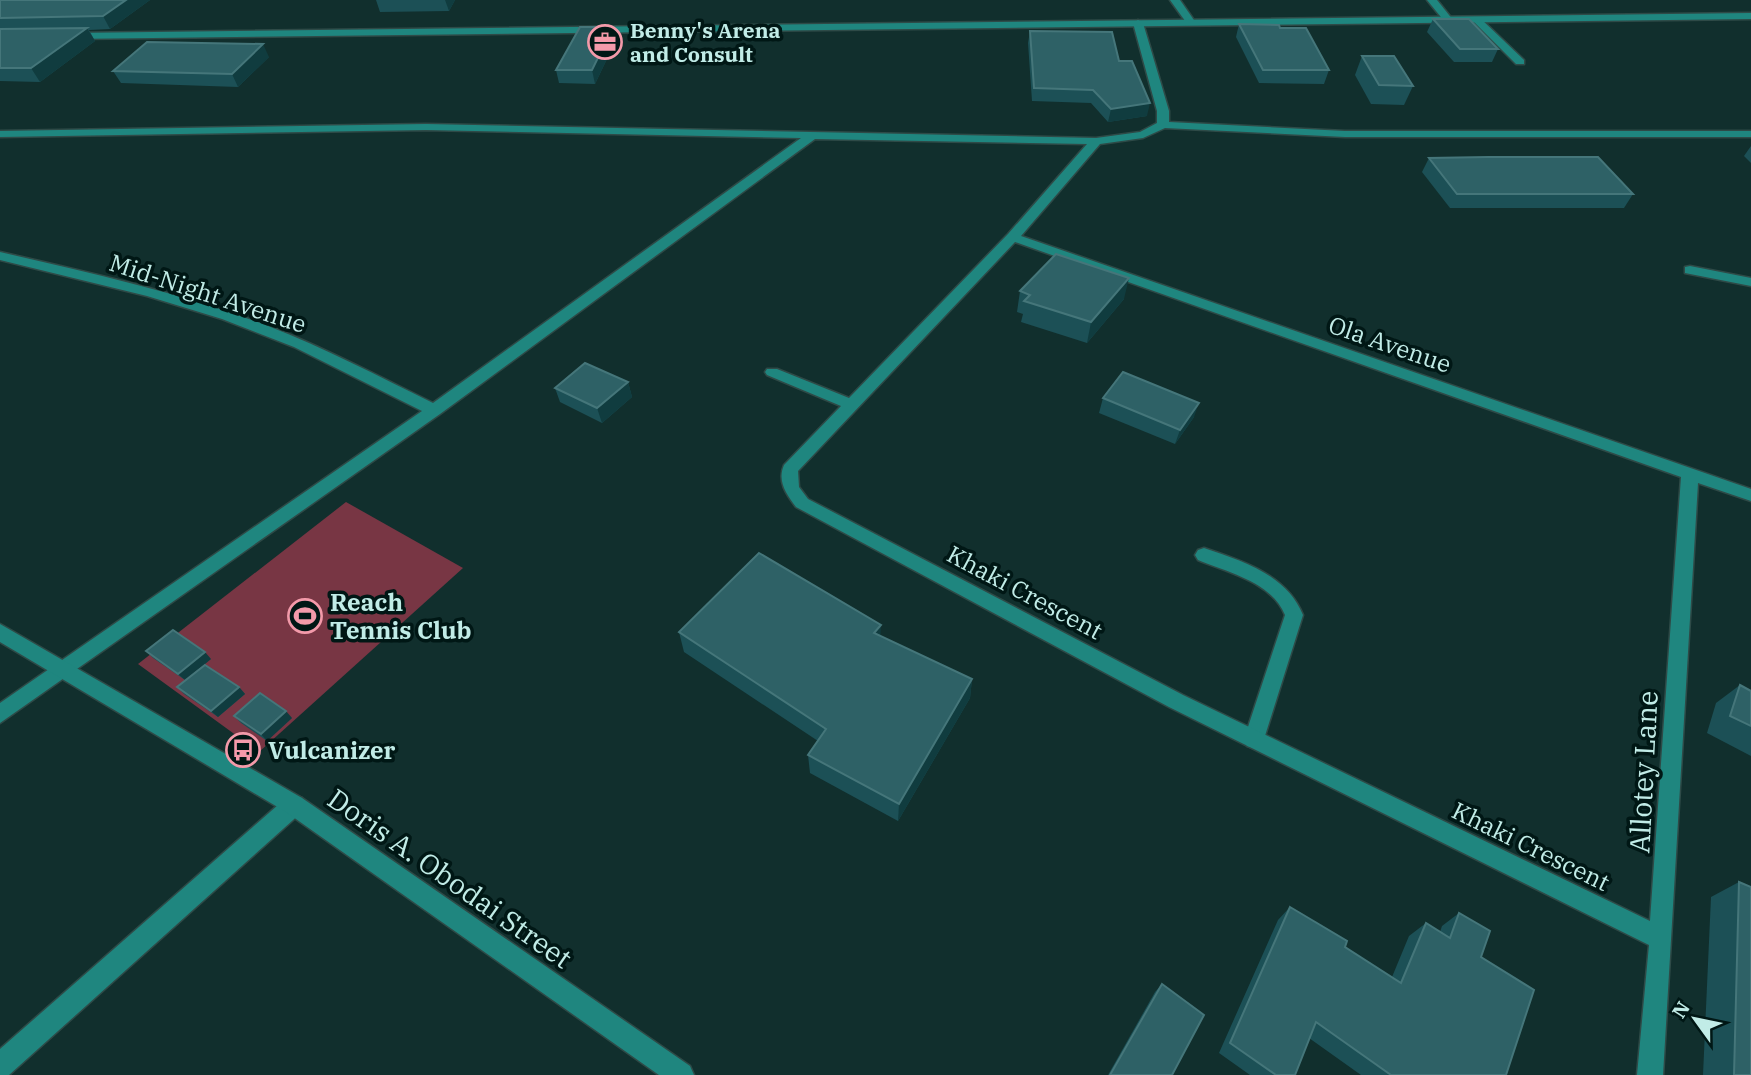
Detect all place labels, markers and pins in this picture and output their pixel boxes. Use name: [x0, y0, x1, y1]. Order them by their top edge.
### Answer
place label: Benny's Arena and Consult: [630, 16, 781, 68]
office icon: Benny's Arena and Consult: [586, 23, 624, 61]
place label: Reach Tennis Club: [330, 586, 471, 646]
sports icon: Reach Tennis Club: [286, 597, 324, 635]
bus stop icon: Vulcanizer: [224, 731, 262, 769]
place label: Vulcanizer: [268, 734, 396, 766]

